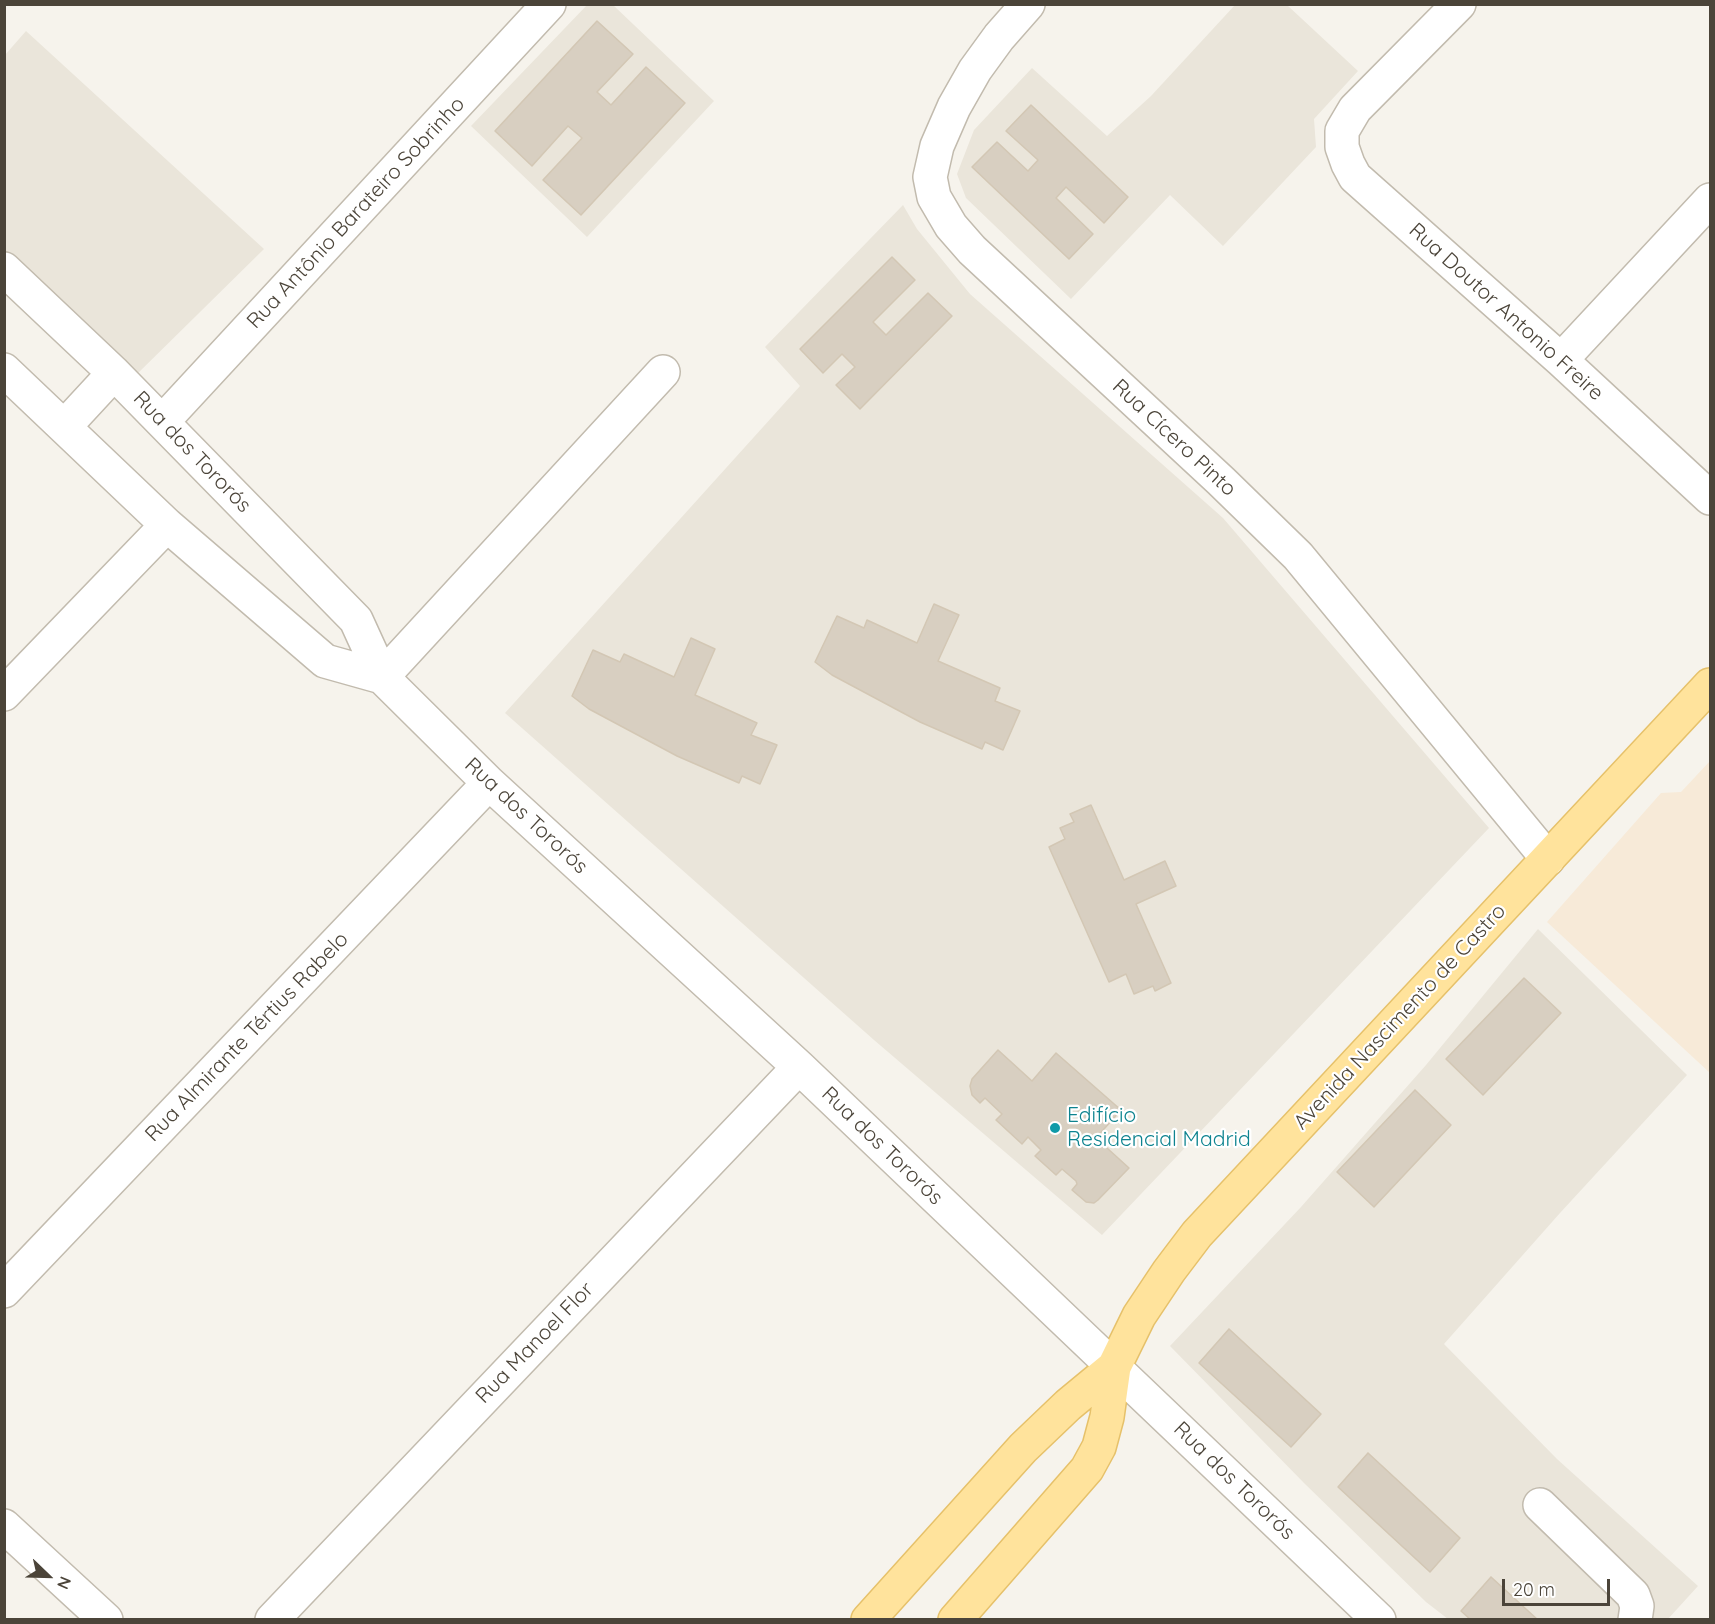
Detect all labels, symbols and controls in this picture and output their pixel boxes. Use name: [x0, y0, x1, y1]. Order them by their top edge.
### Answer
street label: Rua Antônio Barateiro Sobrinho: [242, 92, 470, 334]
street label: Rua Doutor Antonio Freire: [1403, 218, 1609, 406]
street label: Rua Cícero Pinto: [1107, 374, 1241, 502]
street label: Rua dos Tororós: [128, 386, 256, 518]
street label: Rua dos Tororós: [459, 753, 593, 879]
street label: Avenida Nascimento de Castro: [1289, 899, 1511, 1135]
street label: Rua Almirante Tértius Rabelo: [140, 927, 354, 1147]
street label: Rua dos Tororós: [816, 1082, 948, 1210]
place label: Edifício Residencial Madrid: [1067, 1103, 1251, 1153]
marker: Edifício Residencial Madrid: [1048, 1121, 1062, 1135]
street label: Rua Manoel Flor: [471, 1277, 599, 1409]
street label: Rua dos Tororós: [1168, 1417, 1300, 1545]
north arrow: [18, 1546, 78, 1606]
scale bar: [1505, 1567, 1613, 1605]
text: N: [53, 1574, 76, 1592]
text: 20 m: [1513, 1578, 1555, 1601]

